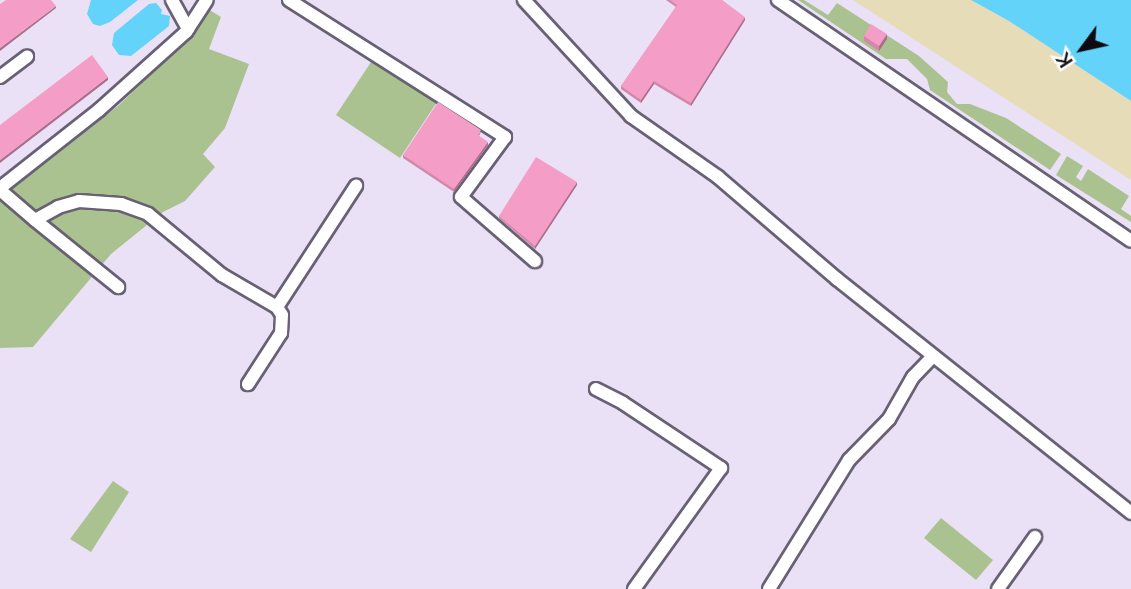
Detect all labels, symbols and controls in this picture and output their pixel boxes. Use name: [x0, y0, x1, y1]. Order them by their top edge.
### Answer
north arrow: [1047, 14, 1117, 84]
text: K: [1051, 49, 1078, 72]

